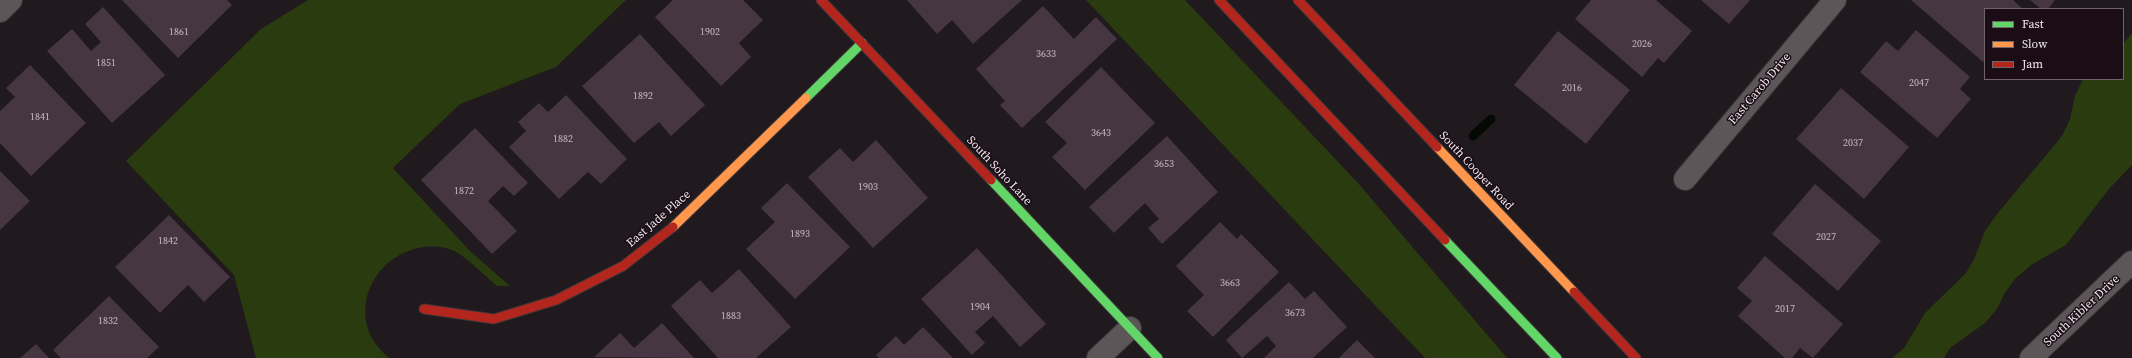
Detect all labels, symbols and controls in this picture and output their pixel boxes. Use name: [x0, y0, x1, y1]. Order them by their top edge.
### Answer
legend: [1984, 8, 2124, 80]
text: Fast: [2022, 16, 2044, 32]
house number: 1861: [169, 26, 189, 38]
house number: 1902: [700, 26, 720, 38]
text: Slow: [2022, 36, 2047, 52]
house number: 2026: [1632, 38, 1652, 50]
house number: 3633: [1036, 48, 1056, 60]
street label: East Carob Drive: [1726, 50, 1794, 128]
text: Jam: [2022, 56, 2043, 72]
house number: 1851: [96, 57, 116, 69]
house number: 2047: [1909, 77, 1929, 89]
house number: 2016: [1562, 82, 1582, 94]
house number: 1892: [633, 90, 653, 102]
house number: 1841: [30, 111, 50, 123]
house number: 3643: [1091, 127, 1111, 139]
street label: South Cooper Road: [1436, 129, 1516, 213]
house number: 1882: [553, 133, 573, 145]
street label: South Soho Lane: [963, 133, 1035, 209]
house number: 2037: [1843, 137, 1863, 149]
house number: 3653: [1154, 158, 1174, 170]
house number: 1903: [858, 181, 878, 193]
house number: 1872: [454, 185, 474, 197]
street label: East Jade Place: [624, 187, 694, 251]
house number: 1893: [790, 228, 810, 240]
house number: 2027: [1816, 231, 1836, 243]
house number: 1842: [158, 235, 178, 247]
street label: South Kibler Drive: [2041, 272, 2123, 350]
house number: 3663: [1220, 277, 1240, 289]
house number: 1904: [970, 301, 990, 313]
house number: 2017: [1775, 303, 1795, 315]
house number: 3673: [1285, 307, 1305, 319]
house number: 1883: [721, 310, 741, 322]
house number: 1832: [98, 315, 118, 327]

